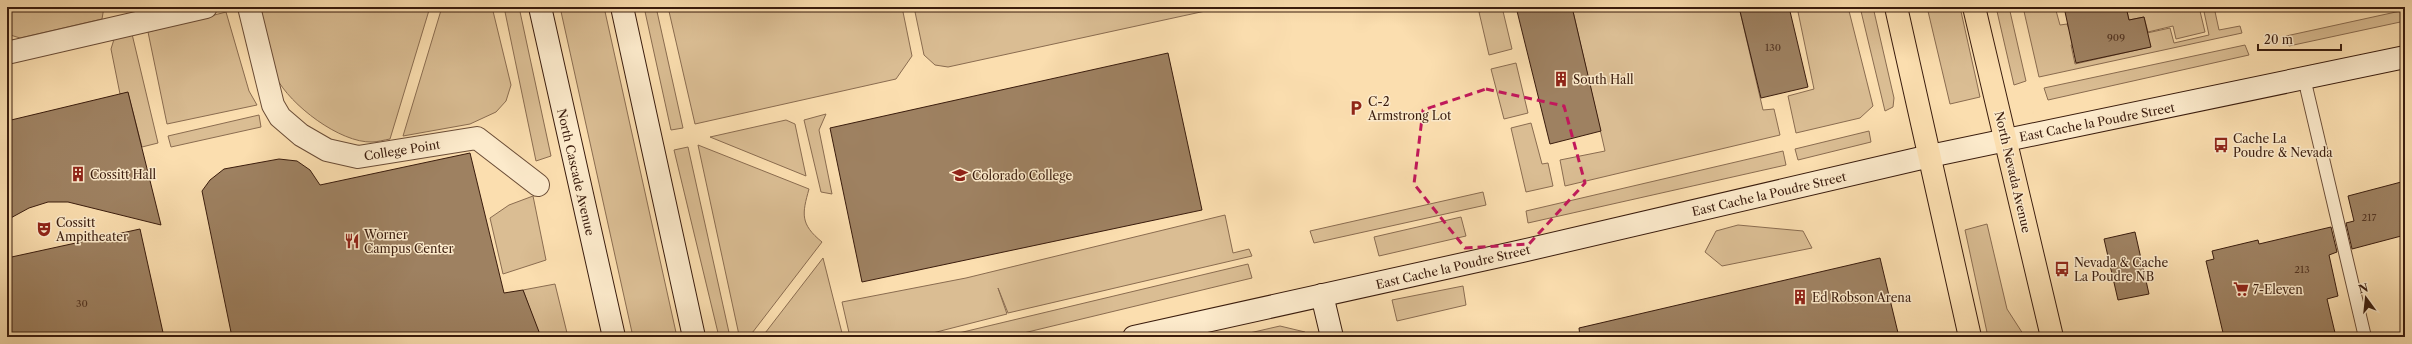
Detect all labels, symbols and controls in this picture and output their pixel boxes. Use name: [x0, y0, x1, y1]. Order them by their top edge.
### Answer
scale bar: [2258, 26, 2341, 52]
house number: 909: [2107, 31, 2125, 44]
text: 20 m: [2264, 32, 2293, 47]
house number: 130: [1765, 41, 1781, 54]
building icon: South Hall: [1552, 70, 1570, 88]
place label: South Hall: [1573, 72, 1634, 87]
place label: C-2 Armstrong Lot: [1367, 94, 1452, 123]
parking icon: C-2 Armstrong Lot: [1347, 99, 1365, 117]
street label: East Cache la Poudre Street: [2018, 99, 2177, 144]
street label: North Cascade Avenue: [554, 107, 598, 237]
street label: North Nevada Avenue: [1992, 110, 2034, 235]
place label: Cache La Poudre & Nevada: [2233, 131, 2333, 160]
street label: College Point: [363, 136, 442, 163]
bus stop icon: Cache La Poudre & Nevada: [2212, 136, 2230, 154]
building icon: Cossitt Hall: [69, 165, 87, 183]
school or university icon: Colorado College: [951, 166, 969, 184]
place label: Cossitt Hall: [90, 167, 156, 182]
place label: Colorado College: [972, 168, 1072, 183]
street label: East Cache la Poudre Street: [1690, 169, 1848, 219]
house number: 217: [2362, 211, 2377, 224]
place label: Cossitt Ampitheater: [55, 215, 128, 244]
theatre icon: Cossitt Ampitheater: [35, 220, 53, 238]
place label: Worner Campus Center: [363, 227, 453, 256]
restaurant icon: Worner Campus Center: [343, 232, 361, 250]
street label: East Cache la Poudre Street: [1374, 242, 1532, 292]
place label: Nevada & Cache La Poudre NB: [2074, 255, 2169, 284]
bus stop icon: Nevada & Cache La Poudre NB: [2053, 260, 2071, 278]
house number: 213: [2294, 263, 2310, 276]
north arrow: [2346, 278, 2386, 318]
supermarket icon: 7-Eleven: [2232, 280, 2250, 298]
text: N: [2357, 280, 2370, 296]
place label: 7-Eleven: [2253, 282, 2303, 297]
building icon: Ed Robson Arena: [1791, 288, 1809, 306]
place label: Ed Robson Arena: [1812, 290, 1912, 305]
house number: 30: [76, 297, 88, 310]

